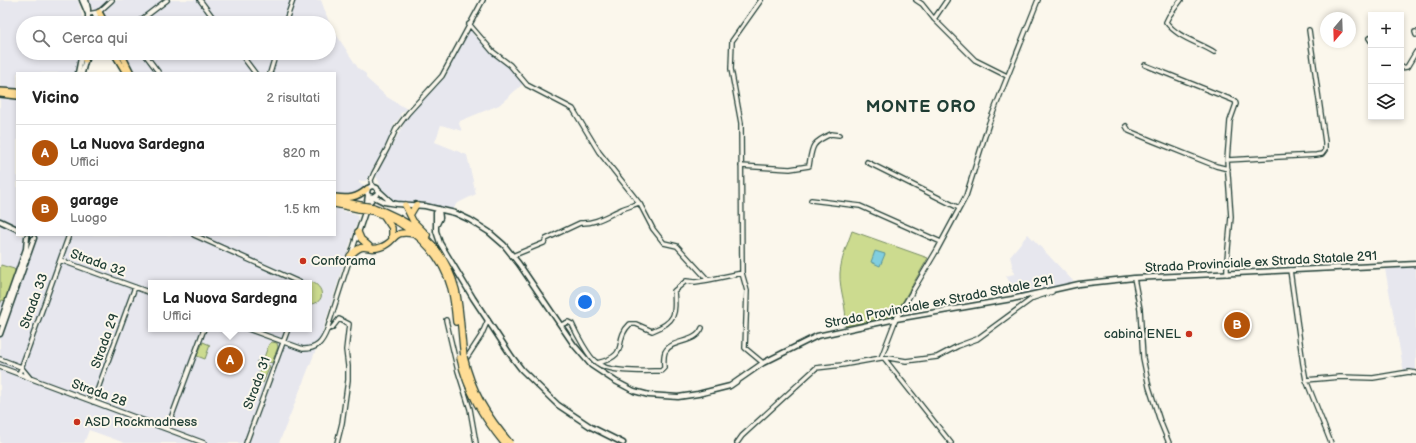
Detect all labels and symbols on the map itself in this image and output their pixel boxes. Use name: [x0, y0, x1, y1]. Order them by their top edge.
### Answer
north arrow: [1320, 12, 1356, 48]
district label: MONTE ORO: [866, 97, 976, 117]
street label: Strada 32: [68, 246, 128, 280]
street label: Strada Provinciale ex Strada Statale 291: [1145, 248, 1377, 276]
place label: Conforama: [311, 253, 376, 269]
marker: Conforama: [298, 256, 308, 266]
street label: Strada 33: [17, 271, 51, 331]
street label: Strada Provinciale ex Strada Statale 291: [823, 272, 1055, 332]
your location: [575, 292, 595, 312]
pin: B: [1224, 310, 1250, 340]
street label: Strada 29: [88, 311, 122, 371]
place label: cabina ENEL: [1104, 326, 1182, 342]
marker: cabina ENEL: [1184, 329, 1194, 339]
pin: A: [217, 345, 243, 375]
street label: Strada 31: [240, 354, 274, 412]
street label: Strada 28: [69, 376, 129, 410]
place label: ASD Rockmadness: [85, 414, 198, 430]
marker: ASD Rockmadness: [72, 417, 82, 427]

